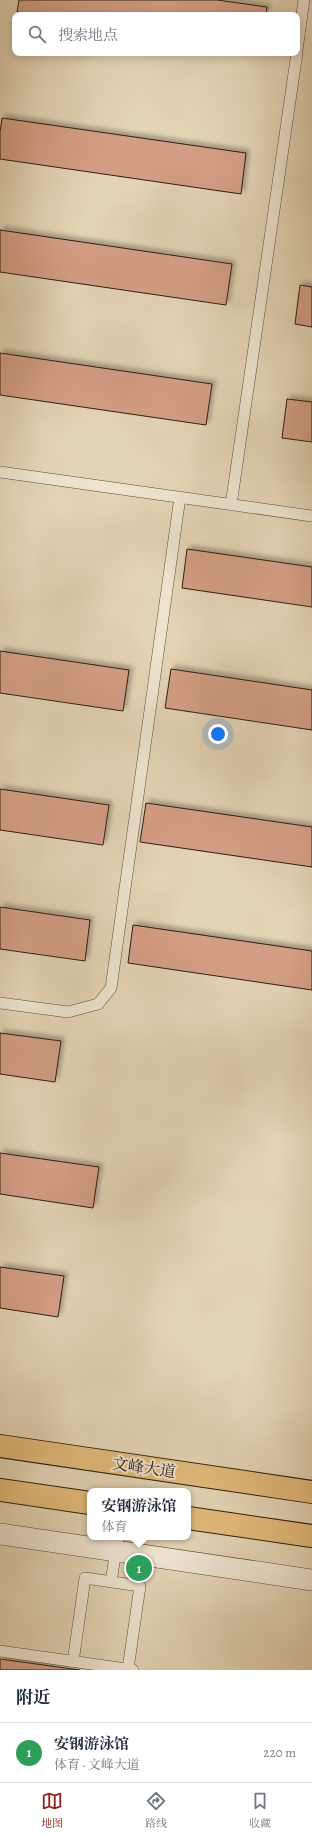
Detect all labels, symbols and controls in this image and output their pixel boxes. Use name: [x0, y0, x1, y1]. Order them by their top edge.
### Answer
search box: [12, 12, 300, 56]
icon: search: [26, 23, 48, 45]
text: 搜索地点: [58, 25, 118, 45]
your location: [208, 724, 228, 744]
street label: 文峰大道: [111, 1453, 177, 1483]
popup: [87, 1488, 191, 1540]
text: 安钢游泳馆: [101, 1496, 177, 1516]
text: 体育: [101, 1518, 128, 1535]
pin: 1: [126, 1553, 152, 1583]
text: 附近: [16, 1686, 50, 1709]
text: 安钢游泳馆: [54, 1734, 129, 1754]
text: 1: [27, 1744, 31, 1761]
text: 220 m: [263, 1744, 296, 1761]
text: 体育 · 文峰大道: [54, 1756, 140, 1773]
tab: 地图: [41, 1790, 63, 1831]
tab: 路线: [145, 1790, 167, 1831]
tab: 收藏: [249, 1790, 271, 1831]

